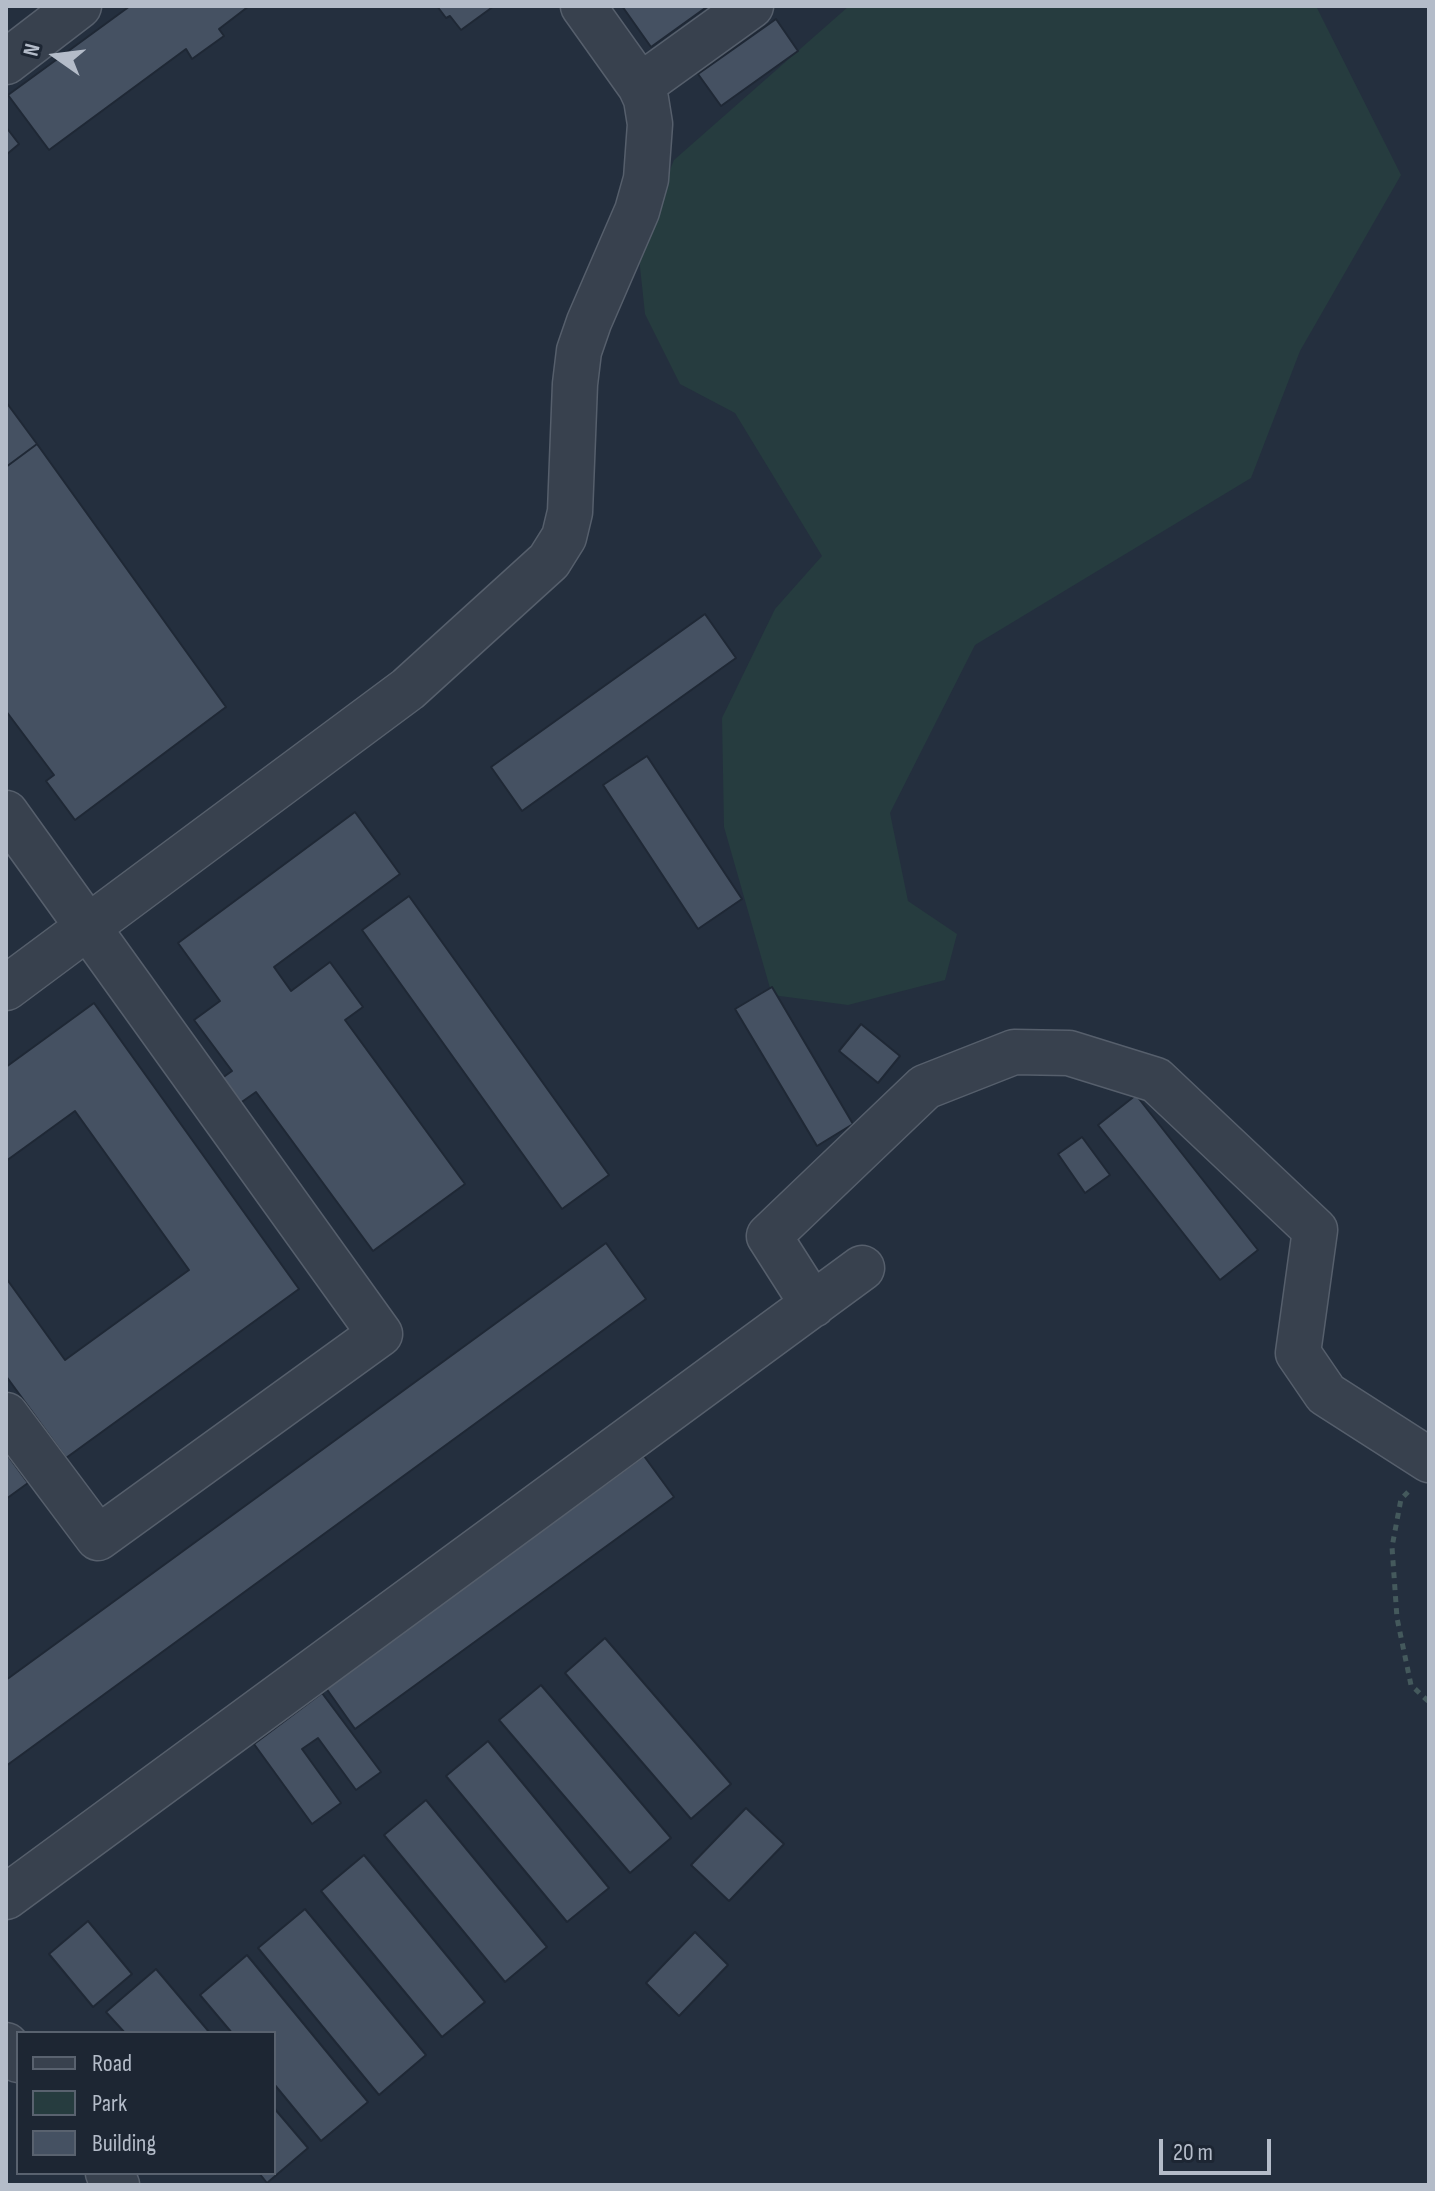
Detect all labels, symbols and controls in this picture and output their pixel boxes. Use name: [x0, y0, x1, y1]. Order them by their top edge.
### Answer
north arrow: [16, 16, 96, 96]
text: N: [18, 41, 47, 59]
legend: [16, 2031, 276, 2175]
text: Road: [92, 2049, 132, 2078]
text: Park: [92, 2089, 127, 2118]
scale bar: [1163, 2123, 1275, 2173]
text: Building: [92, 2129, 156, 2158]
text: 20 m: [1173, 2138, 1213, 2167]

